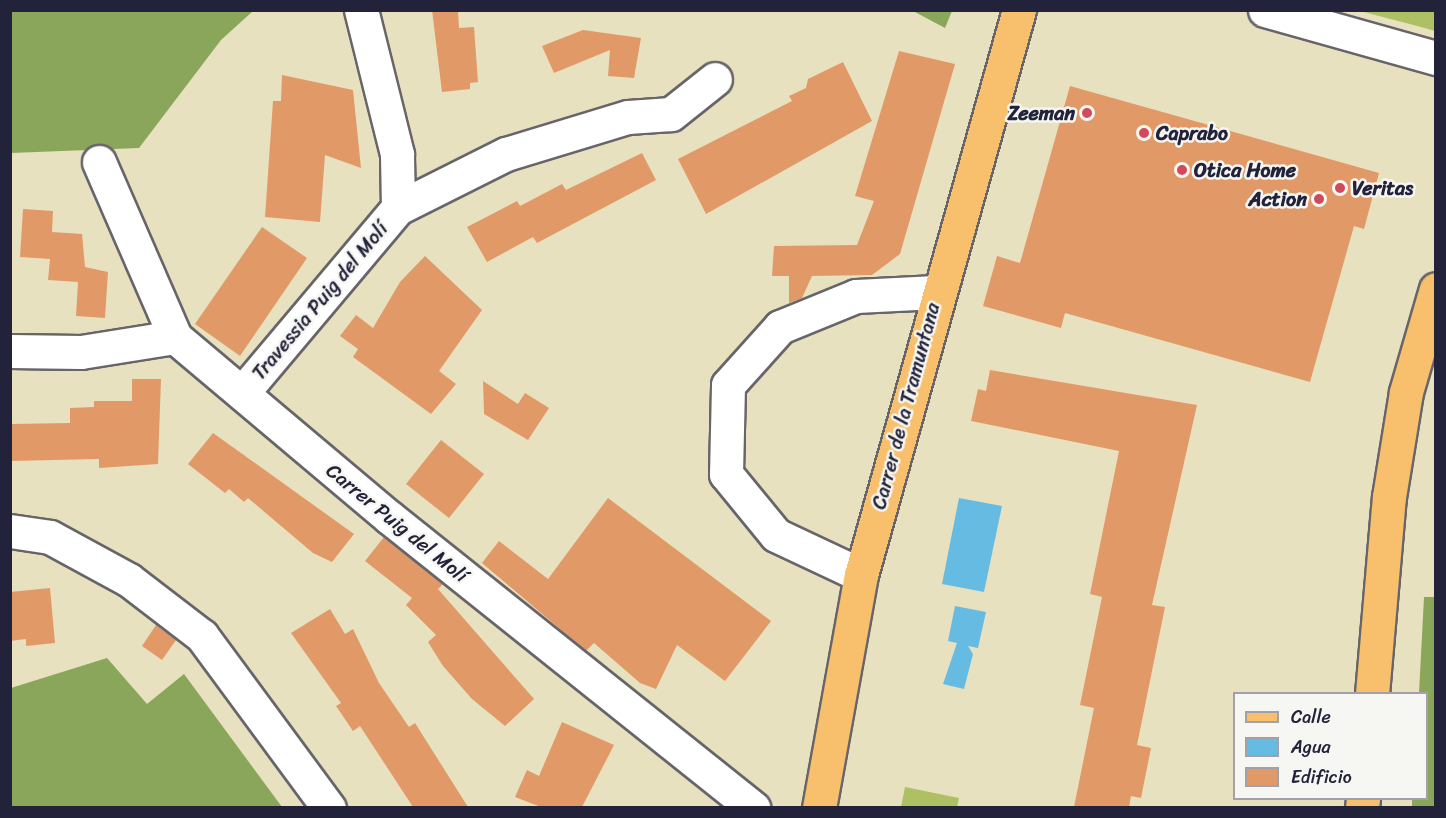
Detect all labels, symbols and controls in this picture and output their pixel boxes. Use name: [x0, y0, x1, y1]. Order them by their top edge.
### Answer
place label: Zeeman: [1007, 101, 1075, 125]
marker: Zeeman: [1080, 106, 1094, 120]
place label: Caprabo: [1156, 121, 1228, 145]
marker: Caprabo: [1137, 126, 1151, 140]
place label: Otica Home: [1194, 158, 1296, 182]
marker: Otica Home: [1175, 163, 1189, 177]
place label: Veritas: [1352, 176, 1413, 200]
marker: Veritas: [1333, 181, 1347, 195]
place label: Action: [1249, 187, 1307, 211]
marker: Action: [1312, 192, 1326, 206]
street label: Travessia Puig del Molí: [247, 217, 393, 385]
street label: Carrer de la Tramuntana: [867, 300, 945, 512]
street label: Carrer Puig del Molí: [321, 458, 473, 588]
legend: [1233, 692, 1428, 800]
text: Calle: [1291, 701, 1331, 733]
text: Agua: [1291, 731, 1331, 763]
text: Edificio: [1291, 761, 1352, 793]

